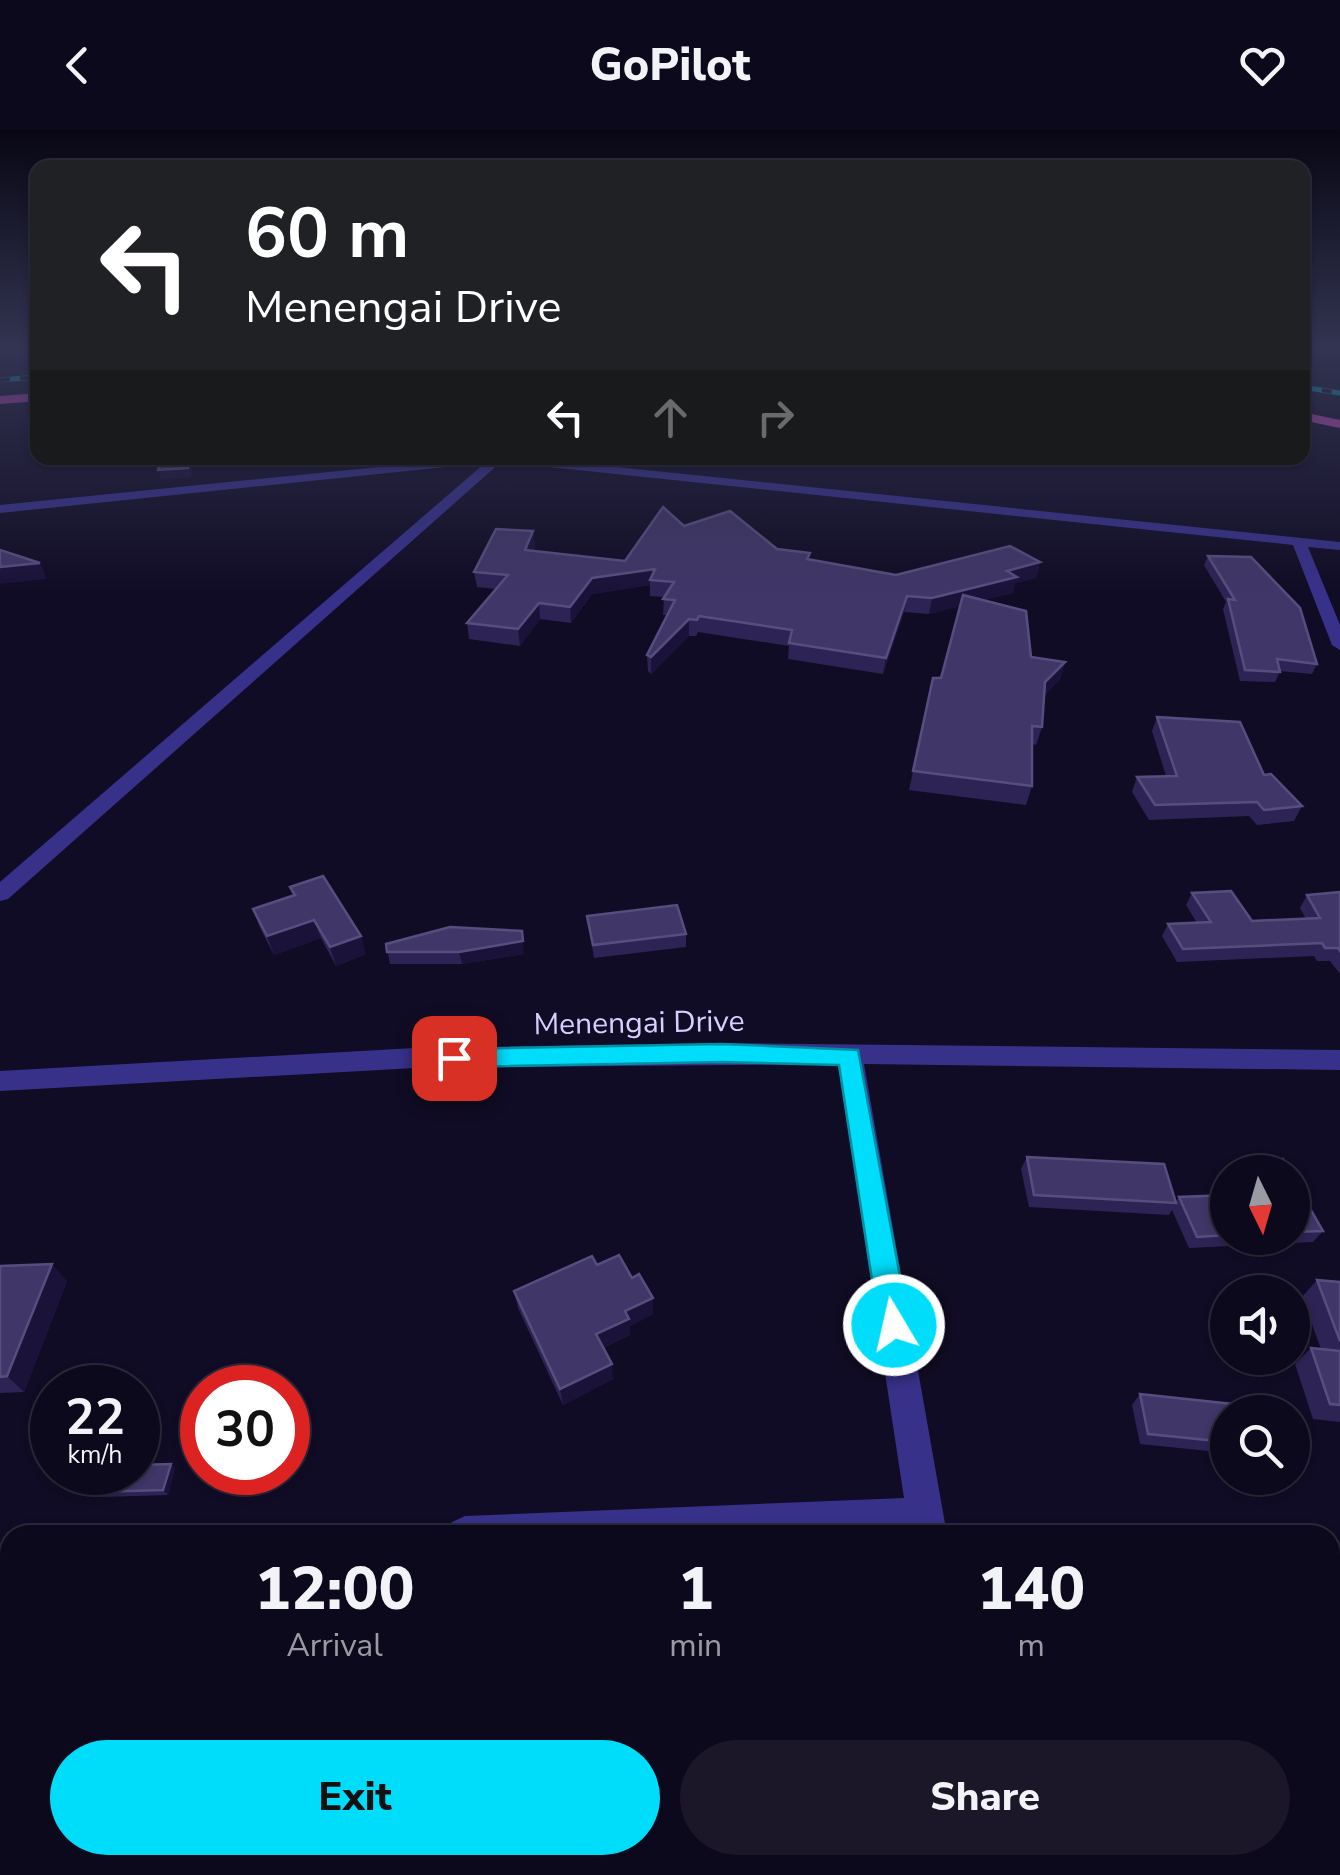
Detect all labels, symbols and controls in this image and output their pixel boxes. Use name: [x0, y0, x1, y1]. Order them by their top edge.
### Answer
text: GoPilot: [589, 35, 751, 96]
icon: back: [50, 38, 105, 93]
icon: heart: [1235, 38, 1290, 93]
text: 60 m: [245, 186, 409, 282]
icon: left: [80, 200, 210, 330]
text: Menengai Drive: [245, 277, 561, 338]
icon: left: [538, 390, 593, 445]
icon: ahead: [643, 390, 698, 445]
icon: right: [748, 390, 803, 445]
street label: Menengai Drive: [533, 1001, 745, 1045]
pin: [412, 1016, 497, 1101]
icon: arrive: [427, 1031, 482, 1086]
north arrow: [1210, 1155, 1310, 1255]
map controls: [1210, 1155, 1310, 1495]
position arrow: [842, 1273, 946, 1377]
button: sound: [1210, 1275, 1310, 1375]
speed limit sign: 30: [180, 1365, 310, 1495]
text: 22: [65, 1383, 125, 1452]
button: search: [1210, 1395, 1310, 1495]
text: km/h: [67, 1438, 123, 1472]
text: 12:00: [255, 1548, 414, 1630]
text: 1: [678, 1548, 714, 1630]
text: 140: [977, 1548, 1085, 1630]
text: Arrival: [287, 1624, 383, 1667]
text: min: [669, 1624, 722, 1667]
text: m: [1017, 1624, 1045, 1667]
button: Exit: [50, 1740, 660, 1855]
button: Share: [680, 1740, 1290, 1855]

